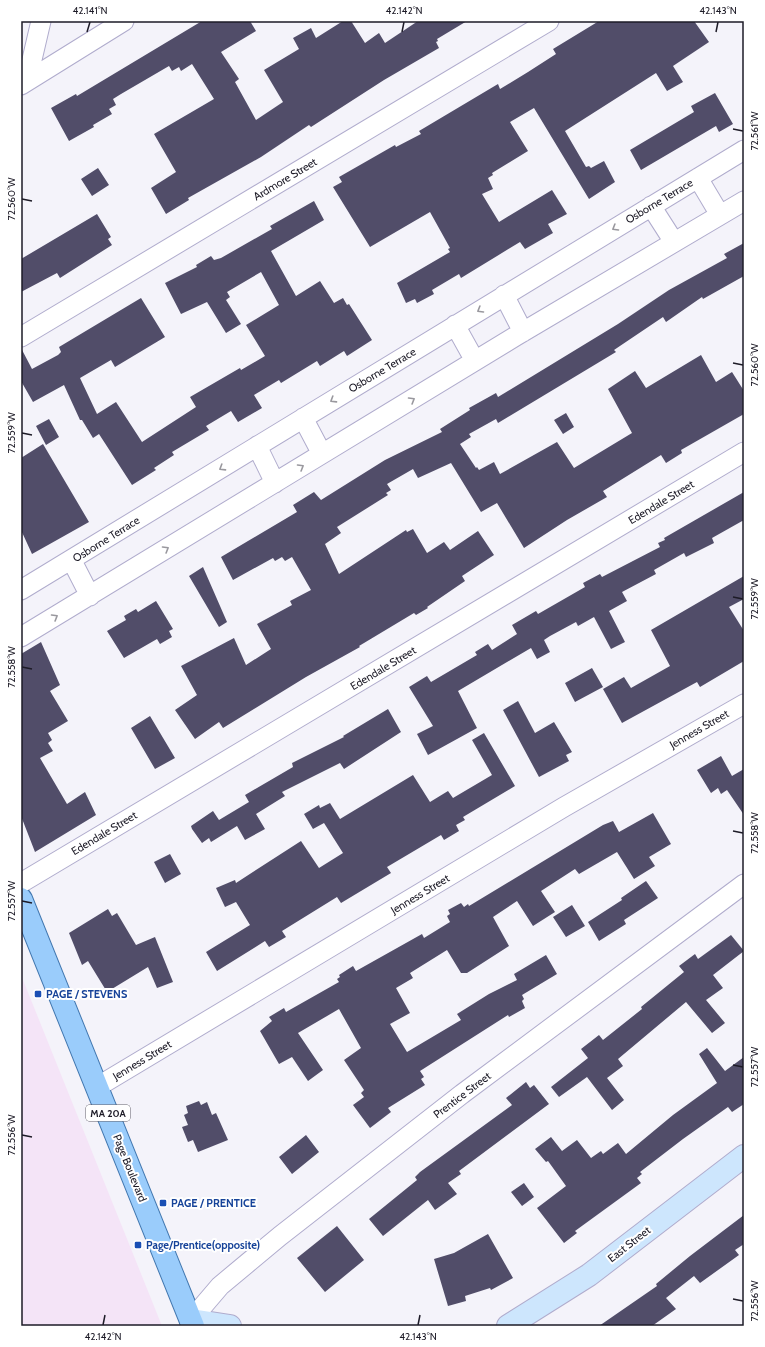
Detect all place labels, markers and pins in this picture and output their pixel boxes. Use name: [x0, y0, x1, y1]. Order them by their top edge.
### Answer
place label: PAGE / STEVENS: [46, 987, 128, 1001]
marker: PAGE / STEVENS: [33, 989, 43, 999]
place label: PAGE / PRENTICE: [171, 1196, 256, 1210]
marker: PAGE / PRENTICE: [158, 1198, 168, 1208]
place label: Page/Prentice(opposite): [146, 1238, 260, 1252]
marker: Page/Prentice(opposite): [133, 1240, 143, 1250]

